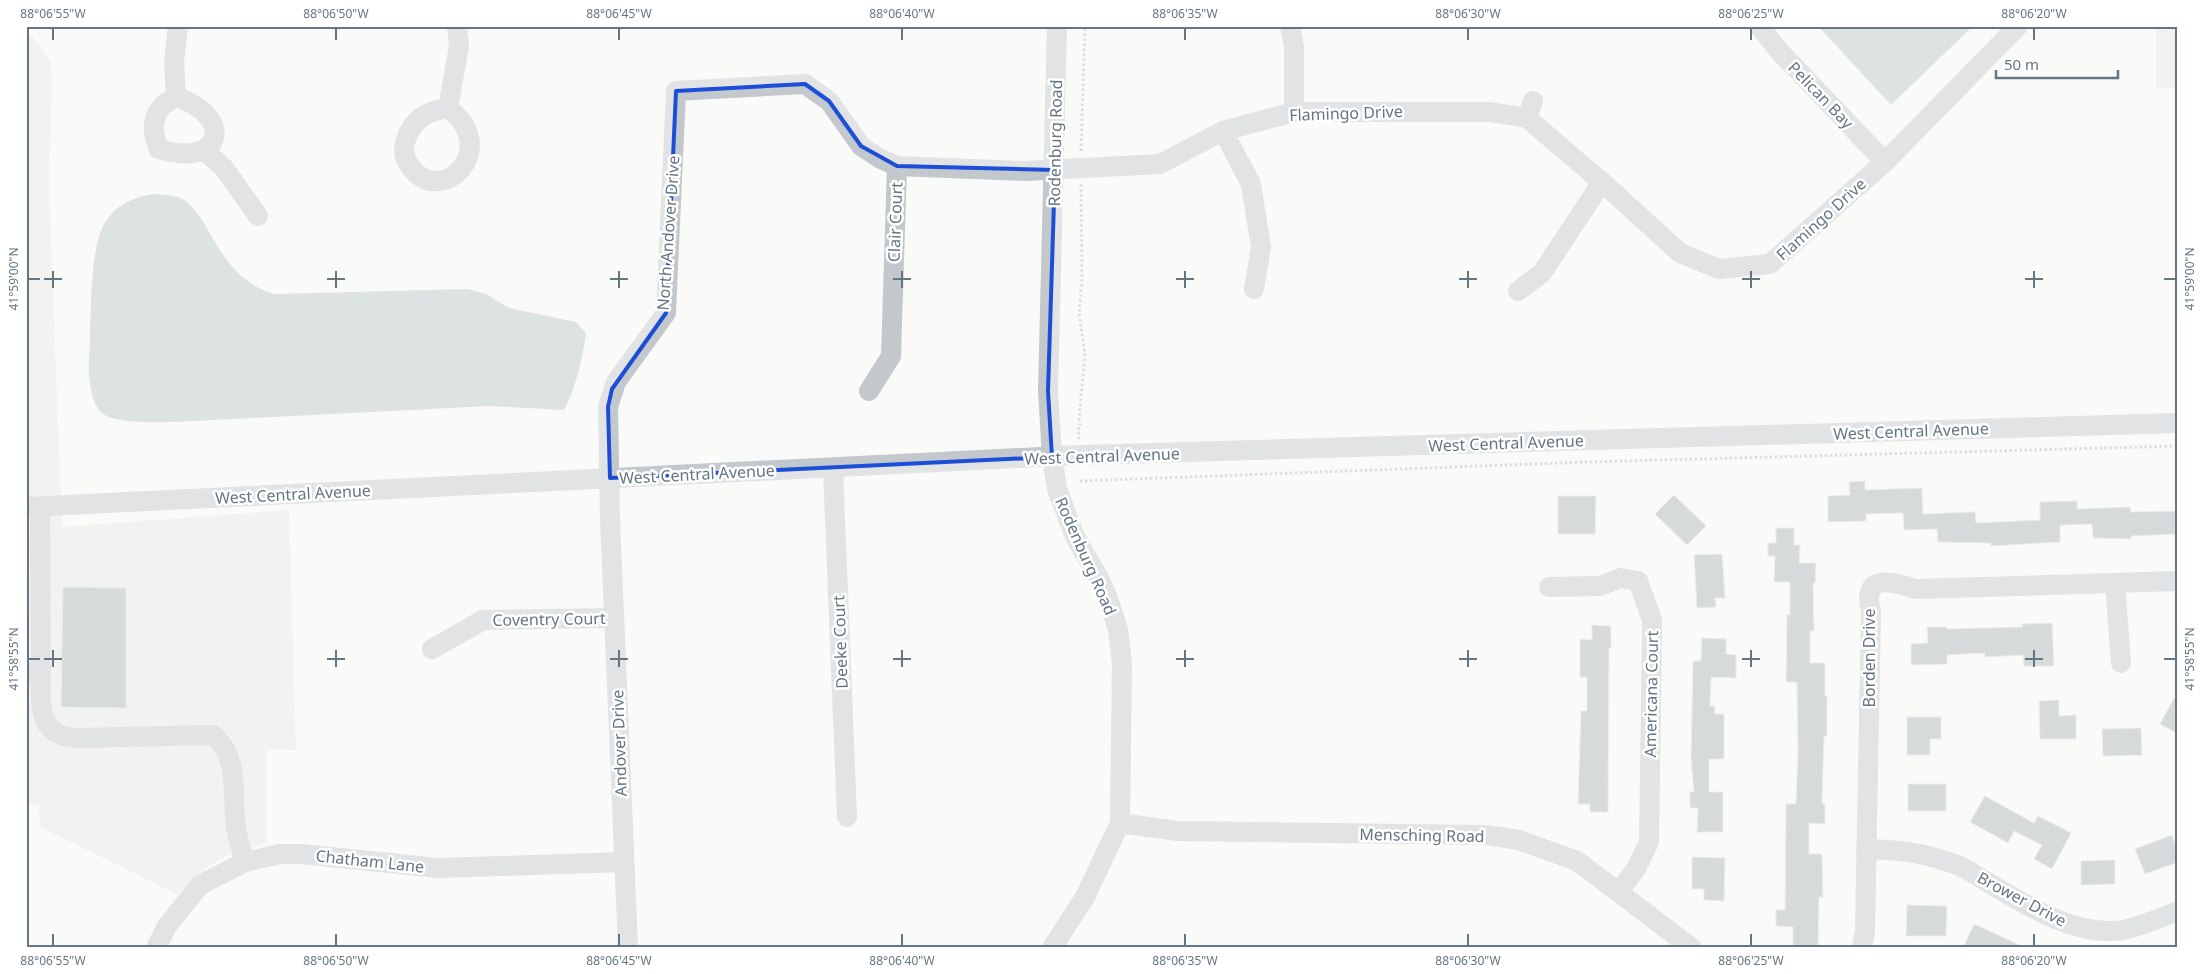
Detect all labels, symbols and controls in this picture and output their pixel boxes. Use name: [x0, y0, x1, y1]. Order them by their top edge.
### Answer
text: 88°06'55"W: [20, 5, 86, 22]
text: 88°06'50"W: [303, 5, 369, 22]
text: 88°06'45"W: [586, 5, 652, 22]
text: 88°06'40"W: [869, 5, 935, 22]
text: 88°06'35"W: [1152, 5, 1218, 22]
text: 88°06'30"W: [1435, 5, 1501, 22]
text: 88°06'25"W: [1718, 5, 1784, 22]
text: 88°06'20"W: [2001, 5, 2067, 22]
scale bar: [1996, 48, 2119, 80]
text: 50 m: [2004, 54, 2039, 74]
street label: Pelican Bay: [1783, 57, 1859, 134]
street label: Rodenburg Road: [1043, 79, 1067, 207]
street label: Flamingo Drive: [1289, 100, 1403, 126]
street label: North Andover Drive: [652, 155, 684, 311]
street label: Flamingo Drive: [1771, 173, 1871, 265]
street label: Clair Court: [883, 181, 907, 262]
text: 41°59'00"N: [5, 247, 22, 311]
text: 41°59'00"N: [2181, 247, 2198, 311]
street label: West Central Avenue: [1833, 417, 1989, 445]
street label: West Central Avenue: [1428, 429, 1584, 457]
street label: West Central Avenue: [1024, 442, 1180, 470]
street label: West Central Avenue: [619, 459, 775, 489]
street label: West Central Avenue: [215, 479, 371, 509]
street label: Rodenburg Road: [1050, 494, 1122, 618]
street label: Deeke Court: [827, 595, 853, 689]
street label: Coventry Court: [492, 607, 606, 631]
street label: Borden Drive: [1858, 609, 1880, 707]
text: 41°58'55"N: [5, 627, 22, 691]
text: 41°58'55"N: [2181, 627, 2198, 691]
street label: Americana Court: [1639, 630, 1663, 758]
street label: Andover Drive: [606, 689, 632, 797]
street label: Mensching Road: [1359, 823, 1485, 847]
street label: Chatham Lane: [315, 844, 425, 878]
street label: Brower Drive: [1974, 866, 2070, 932]
text: 88°06'55"W: [20, 952, 86, 969]
text: 88°06'50"W: [303, 952, 369, 969]
text: 88°06'45"W: [586, 952, 652, 969]
text: 88°06'40"W: [869, 952, 935, 969]
text: 88°06'35"W: [1152, 952, 1218, 969]
text: 88°06'30"W: [1435, 952, 1501, 969]
text: 88°06'25"W: [1718, 952, 1784, 969]
text: 88°06'20"W: [2001, 952, 2067, 969]

